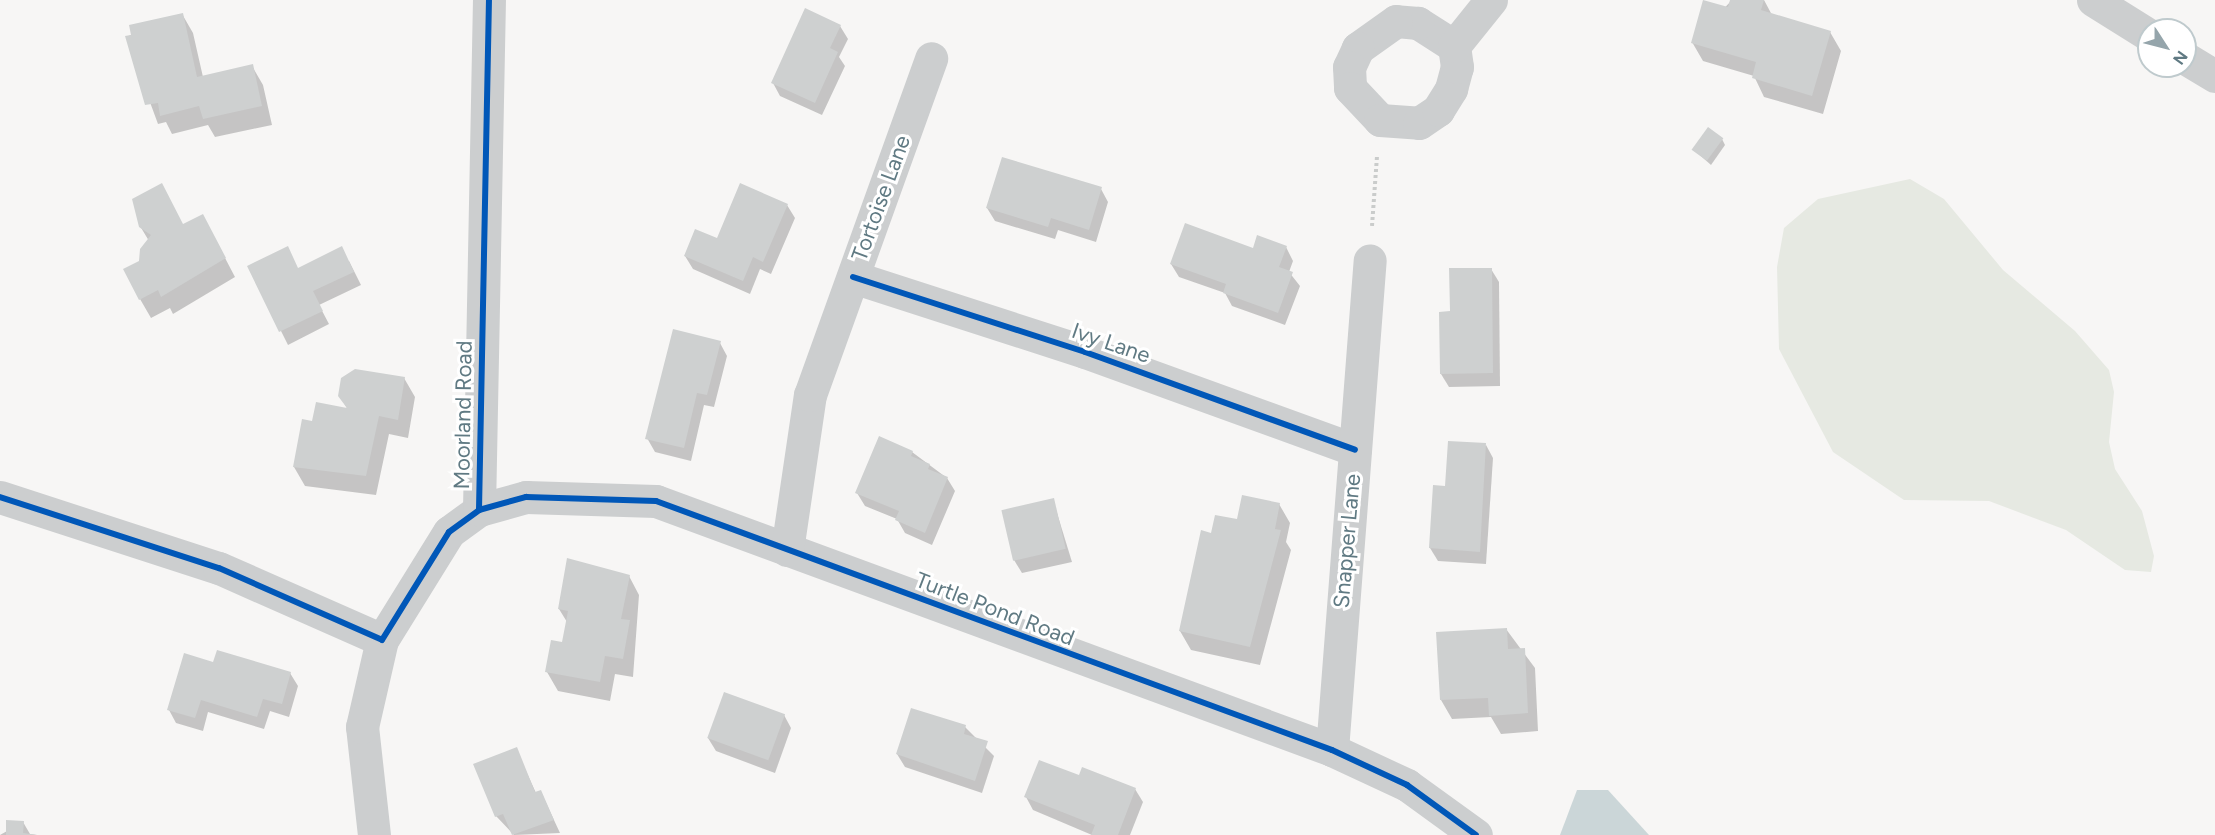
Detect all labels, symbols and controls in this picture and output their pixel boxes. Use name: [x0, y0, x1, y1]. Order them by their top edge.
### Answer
north arrow: [2137, 18, 2197, 78]
text: N: [2169, 47, 2192, 68]
street label: Tortoise Lane: [846, 132, 916, 264]
street label: Ivy Lane: [1068, 317, 1154, 369]
street label: Moorland Road: [449, 340, 477, 490]
street label: Snapper Lane: [1328, 473, 1366, 609]
street label: Turtle Pond Road: [912, 567, 1078, 651]

